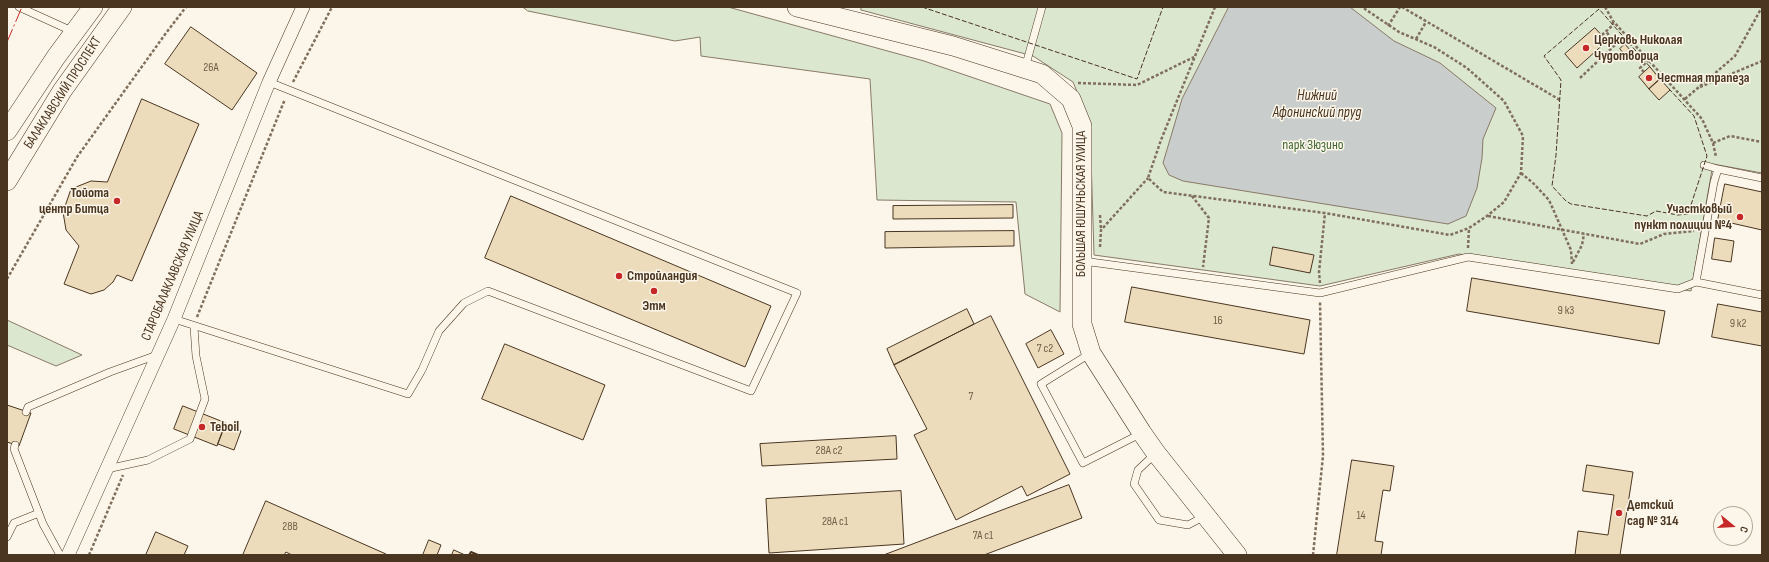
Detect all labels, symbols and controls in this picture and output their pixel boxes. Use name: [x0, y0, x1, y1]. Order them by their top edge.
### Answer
place label: Церковь Николая Чудотворца: [1594, 32, 1682, 64]
street label: БАЛАКЛАВСКИЙ ПРОСПЕКТ: [21, 34, 105, 152]
marker: Церковь Николая Чудотворца: [1581, 43, 1591, 53]
house number: 26А: [203, 61, 219, 75]
place label: Честная трапеза: [1657, 70, 1750, 86]
marker: Честная трапеза: [1644, 73, 1654, 83]
water label: Нижний Афонинский пруд: [1273, 87, 1361, 122]
street label: БОЛЬШАЯ ЮШУНЬСКАЯ УЛИЦА: [1073, 131, 1089, 277]
park label: парк Зюзино: [1282, 137, 1344, 153]
place label: Тойота центр Битца: [39, 185, 109, 218]
marker: Тойота центр Битца: [112, 196, 122, 206]
place label: Участковый пункт полиции №4: [1634, 201, 1732, 234]
street label: СТАРОБАЛАКЛАВСКАЯ УЛИЦА: [138, 209, 208, 343]
marker: Участковый пункт полиции №4: [1735, 212, 1745, 222]
place label: Стройландия: [627, 268, 697, 284]
marker: Стройландия: [614, 271, 624, 281]
marker: Этм: [649, 286, 659, 296]
place label: Этм: [642, 298, 666, 314]
house number: 9 к3: [1558, 304, 1574, 318]
house number: 16: [1213, 314, 1223, 328]
house number: 9 к2: [1730, 317, 1746, 331]
house number: 7 с2: [1037, 342, 1053, 356]
house number: 7: [969, 390, 973, 404]
place label: Teboil: [210, 419, 239, 435]
marker: Teboil: [197, 422, 207, 432]
house number: 28А с2: [815, 444, 843, 458]
place label: Детский сад № 314: [1627, 497, 1678, 530]
north arrow: [1713, 506, 1753, 546]
marker: Детский сад № 314: [1614, 508, 1624, 518]
house number: 14: [1356, 509, 1366, 523]
house number: 28А с1: [822, 515, 848, 529]
house number: 28В: [282, 520, 298, 534]
text: С: [1737, 525, 1751, 534]
house number: 7А с1: [973, 529, 993, 543]

